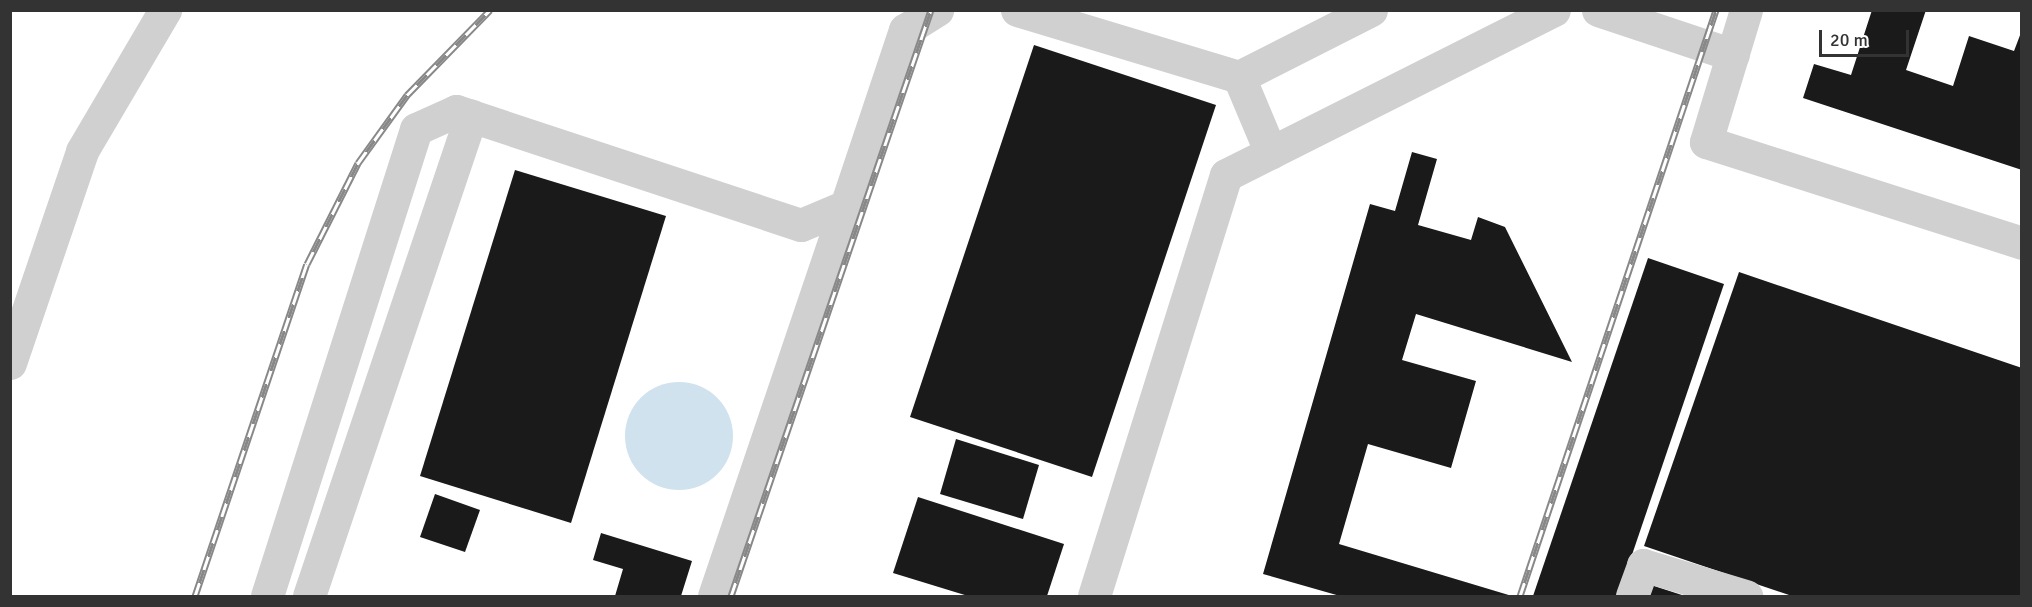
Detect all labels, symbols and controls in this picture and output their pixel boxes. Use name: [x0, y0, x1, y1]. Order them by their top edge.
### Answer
scale bar: [1822, 18, 1912, 56]
text: 20 m: [1830, 29, 1868, 51]

